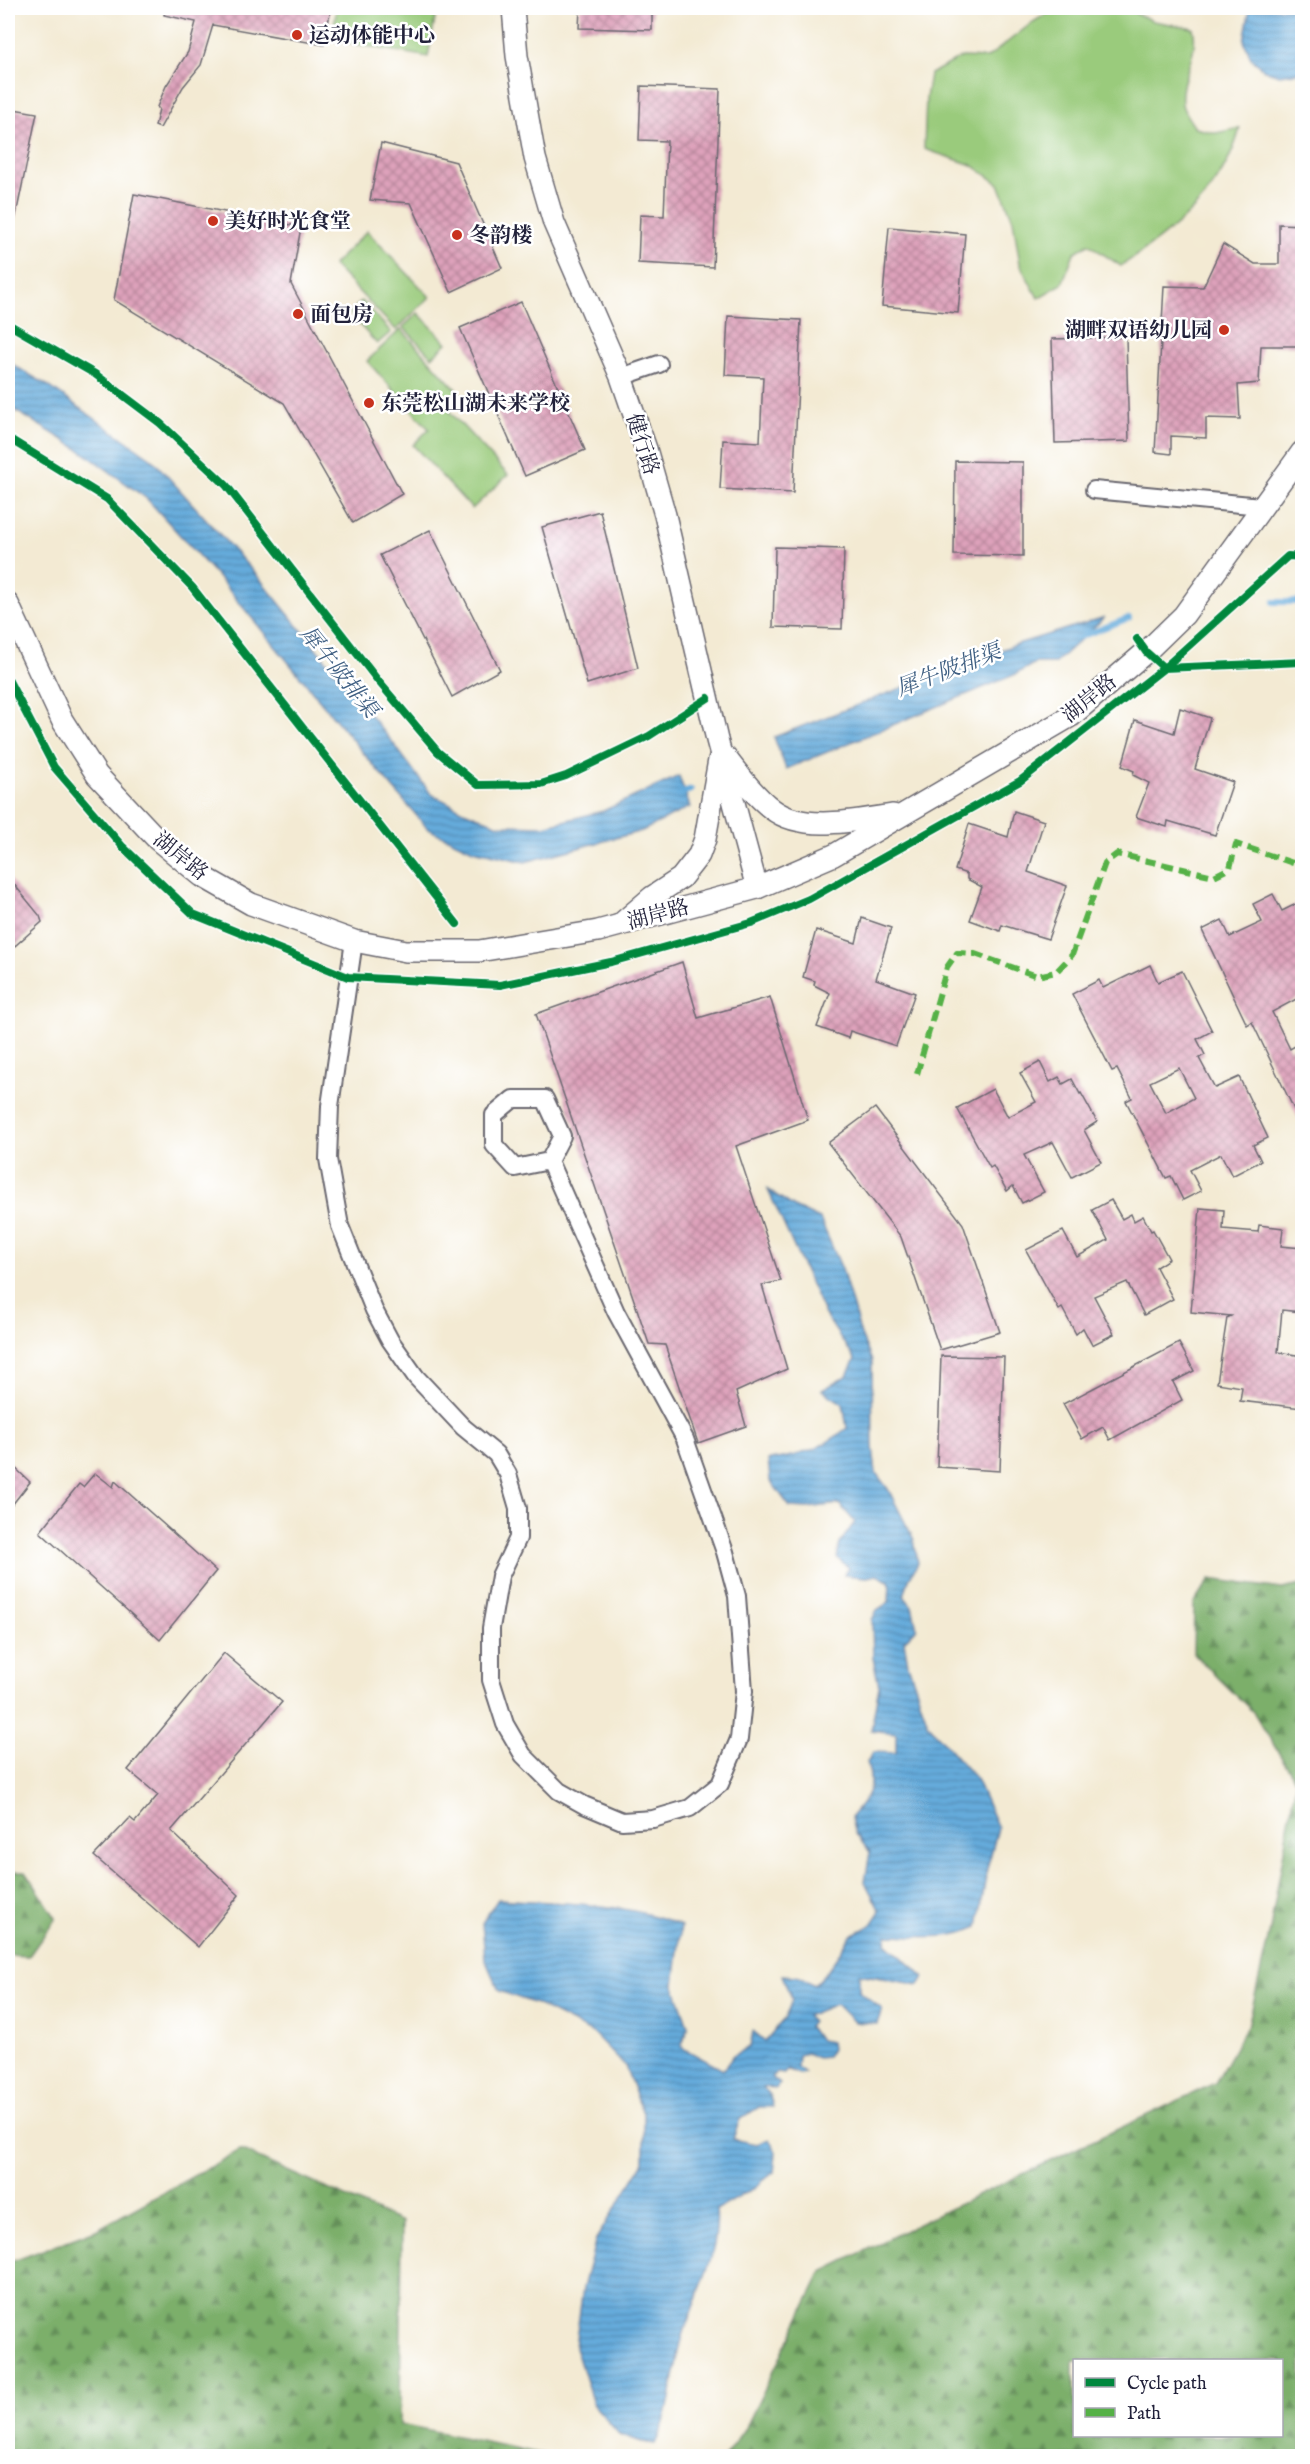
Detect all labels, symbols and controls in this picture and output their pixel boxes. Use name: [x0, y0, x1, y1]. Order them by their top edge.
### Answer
place label: 运动体能中心: [309, 23, 435, 50]
marker: 运动体能中心: [290, 28, 304, 42]
place label: 美好时光食堂: [225, 209, 351, 236]
marker: 美好时光食堂: [206, 214, 220, 228]
place label: 冬韵楼: [469, 223, 532, 250]
marker: 冬韵楼: [450, 228, 464, 242]
place label: 面包房: [310, 302, 373, 329]
marker: 面包房: [291, 307, 305, 321]
place label: 湖畔双语幼儿园: [1065, 318, 1212, 345]
marker: 湖畔双语幼儿园: [1217, 323, 1231, 337]
place label: 东莞松山湖未来学校: [381, 391, 570, 418]
marker: 东莞松山湖未来学校: [362, 396, 376, 410]
street label: 健行路: [619, 410, 664, 479]
water label: 犀牛陂排渠: [293, 621, 386, 726]
water label: 犀牛陂排渠: [892, 637, 1008, 704]
street label: 湖岸路: [1057, 669, 1123, 729]
street label: 湖岸路: [147, 827, 213, 887]
street label: 湖岸路: [624, 894, 692, 937]
legend: [1073, 2359, 1283, 2437]
text: Cycle path: [1127, 2373, 1207, 2396]
text: Path: [1127, 2403, 1161, 2426]

